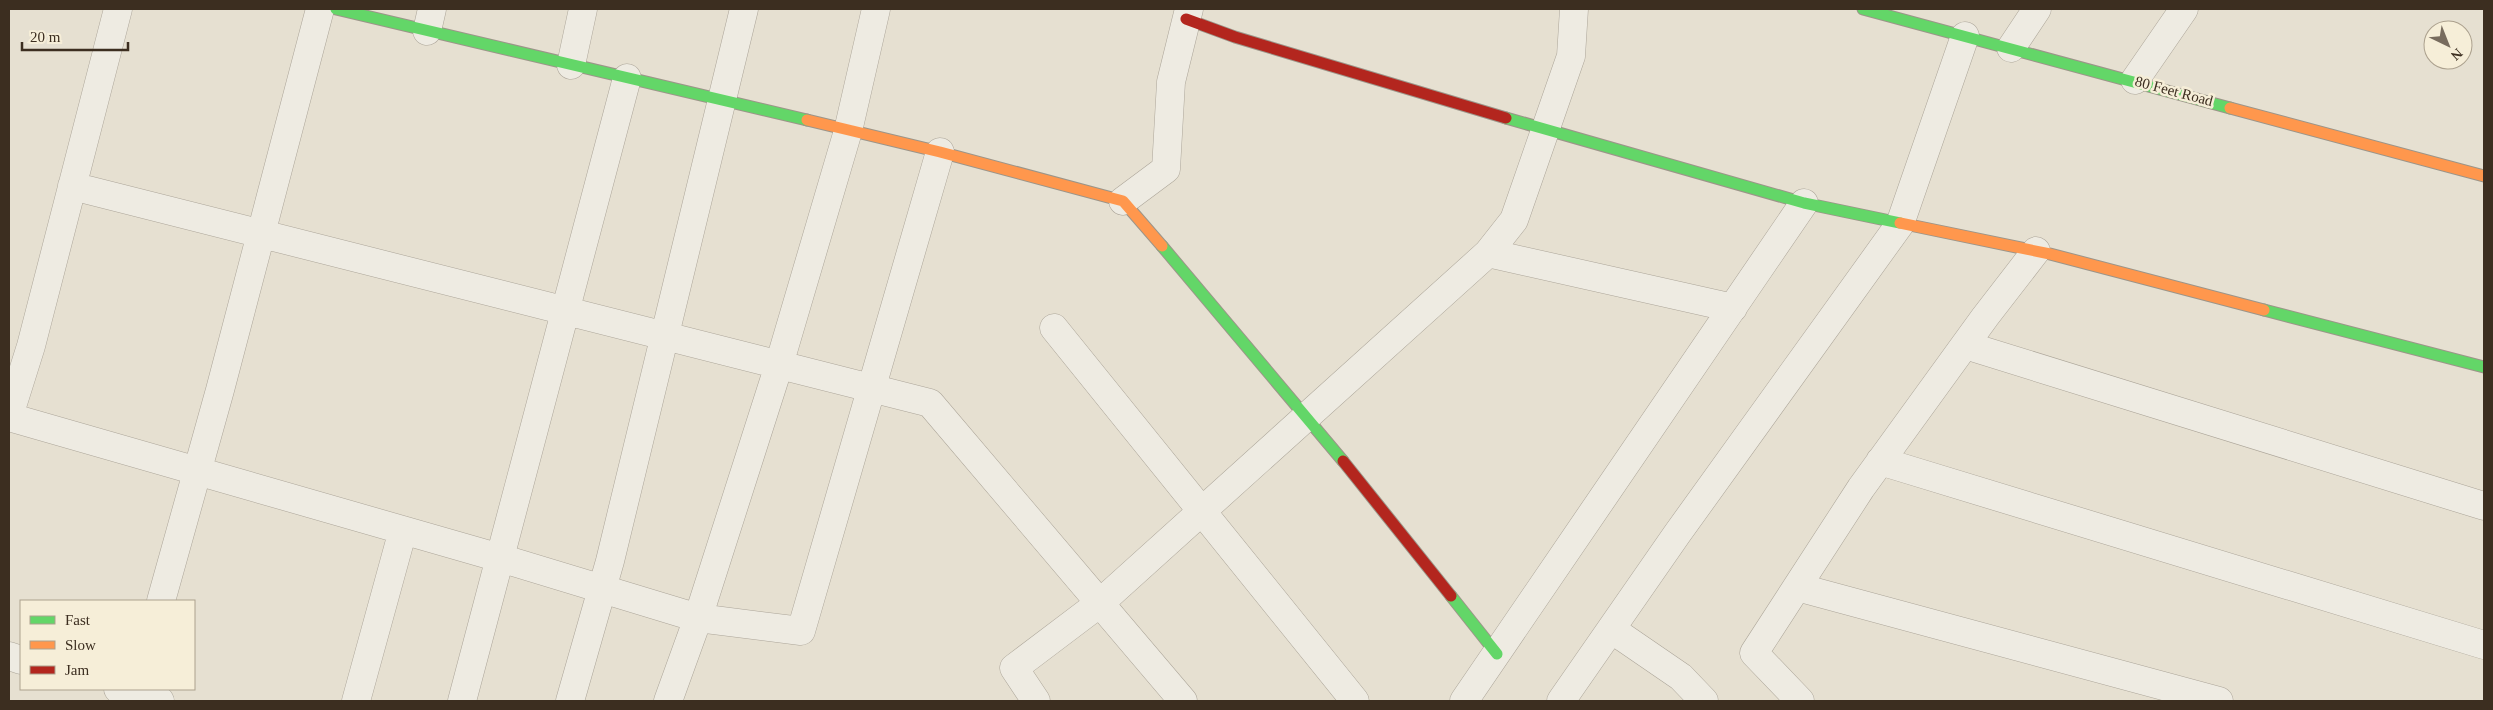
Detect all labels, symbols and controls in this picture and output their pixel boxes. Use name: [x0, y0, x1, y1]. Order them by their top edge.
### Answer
scale bar: [22, 20, 129, 52]
north arrow: [2423, 20, 2473, 70]
text: 20 m: [30, 29, 61, 45]
text: N: [2448, 45, 2465, 63]
street label: 80 Feet Road: [2133, 73, 2215, 109]
legend: [20, 600, 195, 690]
text: Fast: [65, 612, 91, 628]
text: Slow: [65, 637, 96, 653]
text: Jam: [65, 662, 89, 678]

